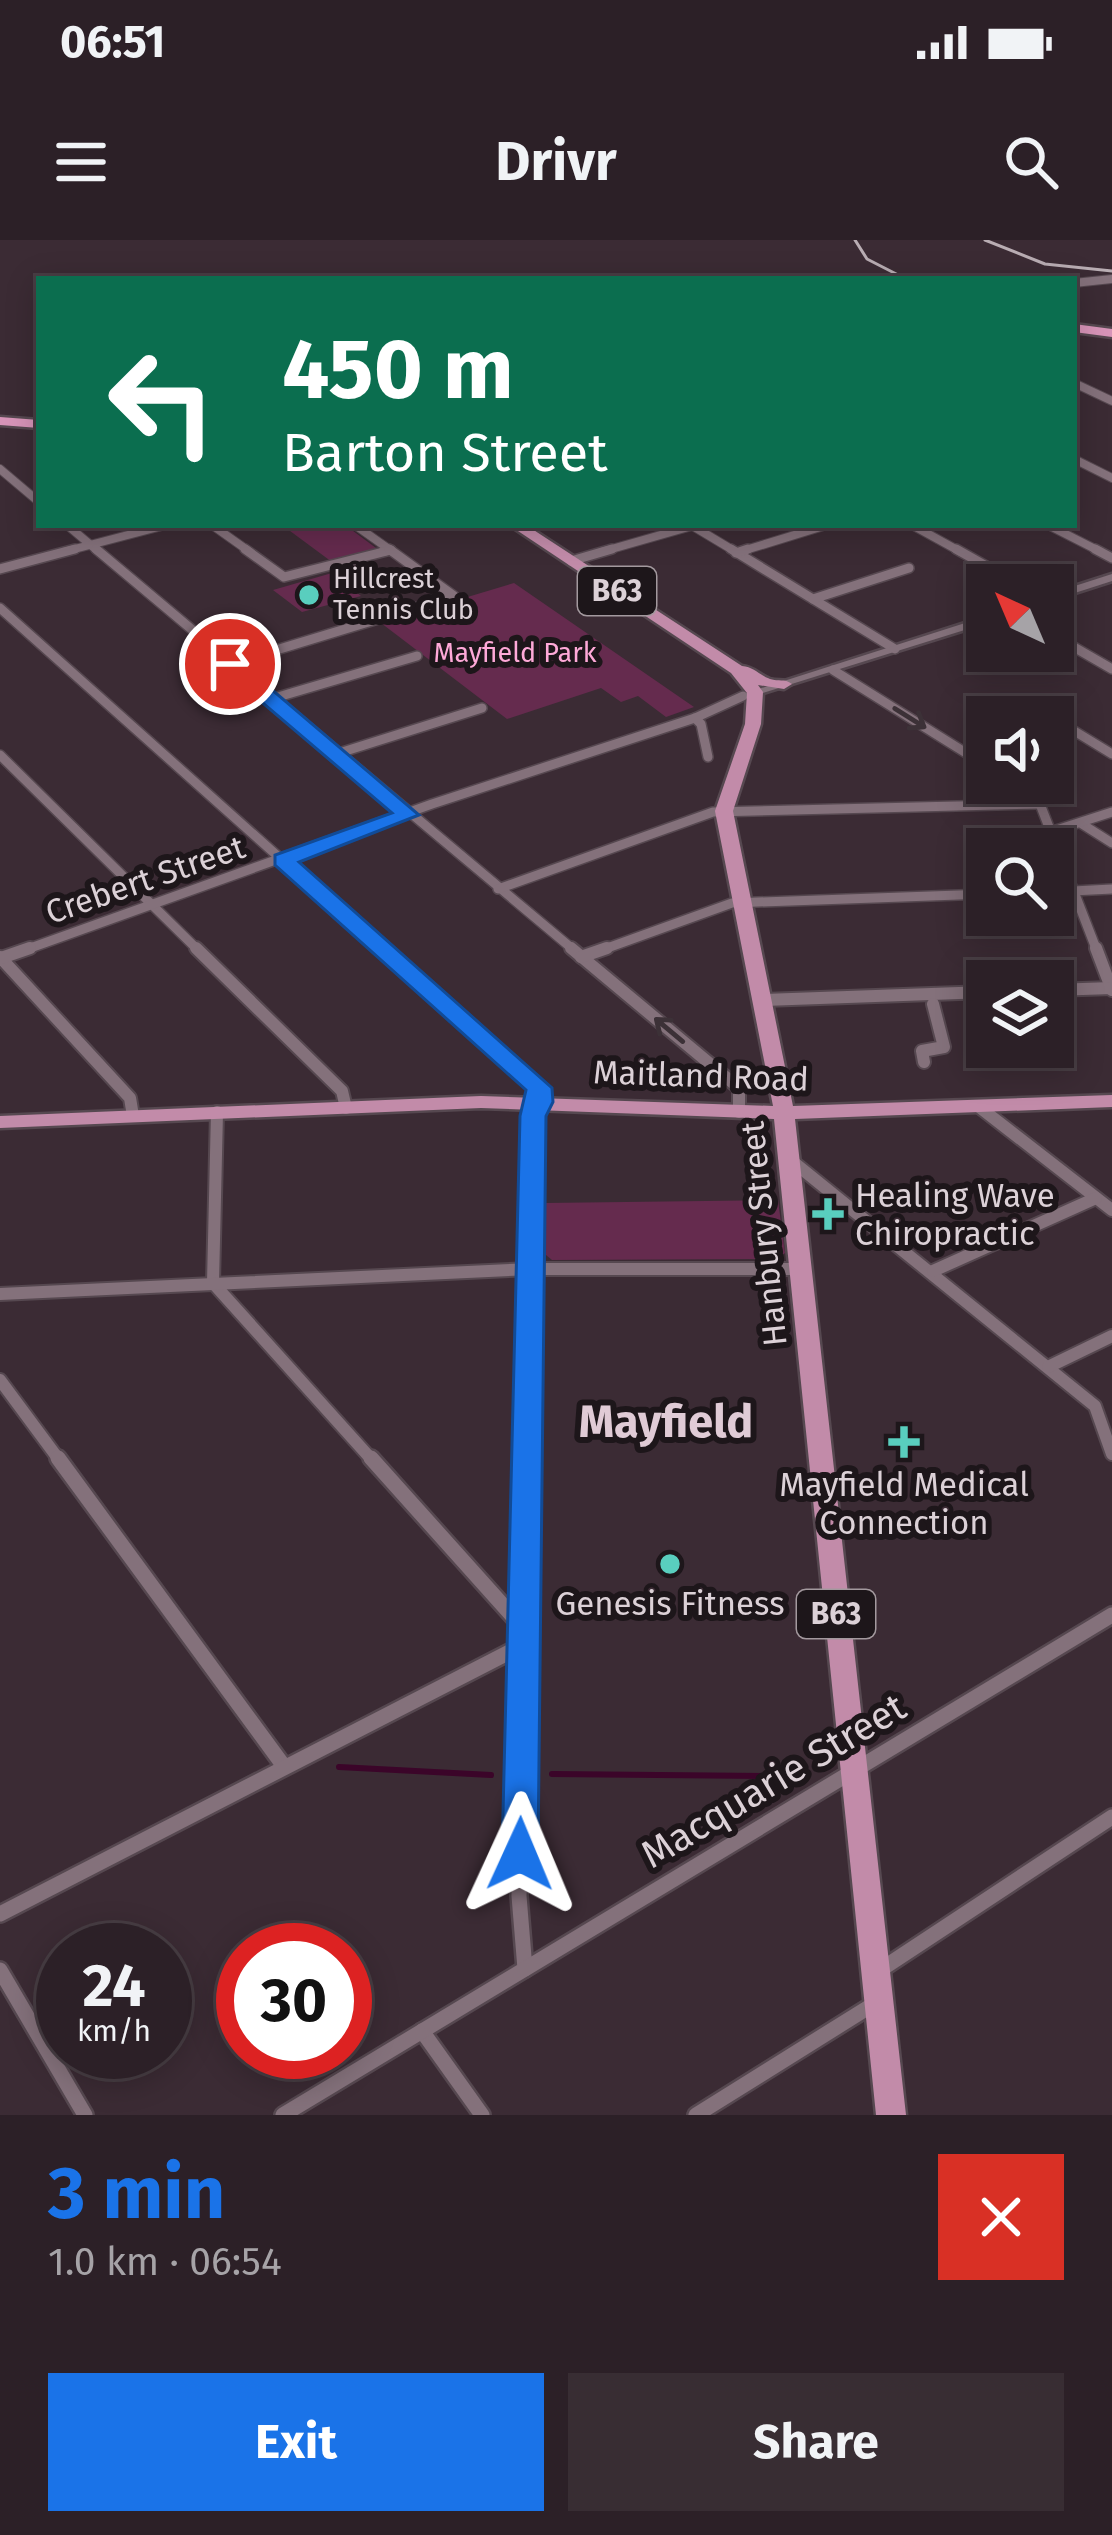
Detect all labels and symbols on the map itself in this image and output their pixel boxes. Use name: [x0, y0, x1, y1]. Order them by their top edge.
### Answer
place label: Hillcrest Tennis Club: [333, 563, 474, 626]
north arrow: [966, 564, 1074, 672]
road number: B63: [578, 567, 656, 615]
marker: Hillcrest Tennis Club: [296, 582, 322, 608]
pin: [179, 613, 281, 715]
park label: Mayfield Park: [433, 637, 597, 669]
one-way arrow: [892, 706, 926, 730]
street label: Crebert Street: [40, 827, 250, 933]
one-way arrow: [654, 1017, 685, 1045]
street label: Maitland Road: [592, 1052, 810, 1100]
street label: Hanbury Street: [732, 1119, 796, 1348]
place label: Healing Wave Chiropractic: [855, 1176, 1055, 1254]
marker: Healing Wave Chiropractic: [812, 1198, 844, 1230]
district label: Mayfield: [579, 1395, 753, 1449]
marker: Mayfield Medical Connection: [888, 1426, 920, 1458]
place label: Mayfield Medical Connection: [779, 1465, 1029, 1543]
marker: Genesis Fitness: [657, 1551, 683, 1577]
place label: Genesis Fitness: [555, 1584, 785, 1624]
road number: B63: [797, 1590, 875, 1638]
street label: Macquarie Street: [633, 1683, 915, 1878]
position arrow: [457, 1791, 583, 1917]
speed limit sign: 30: [216, 1923, 372, 2079]

